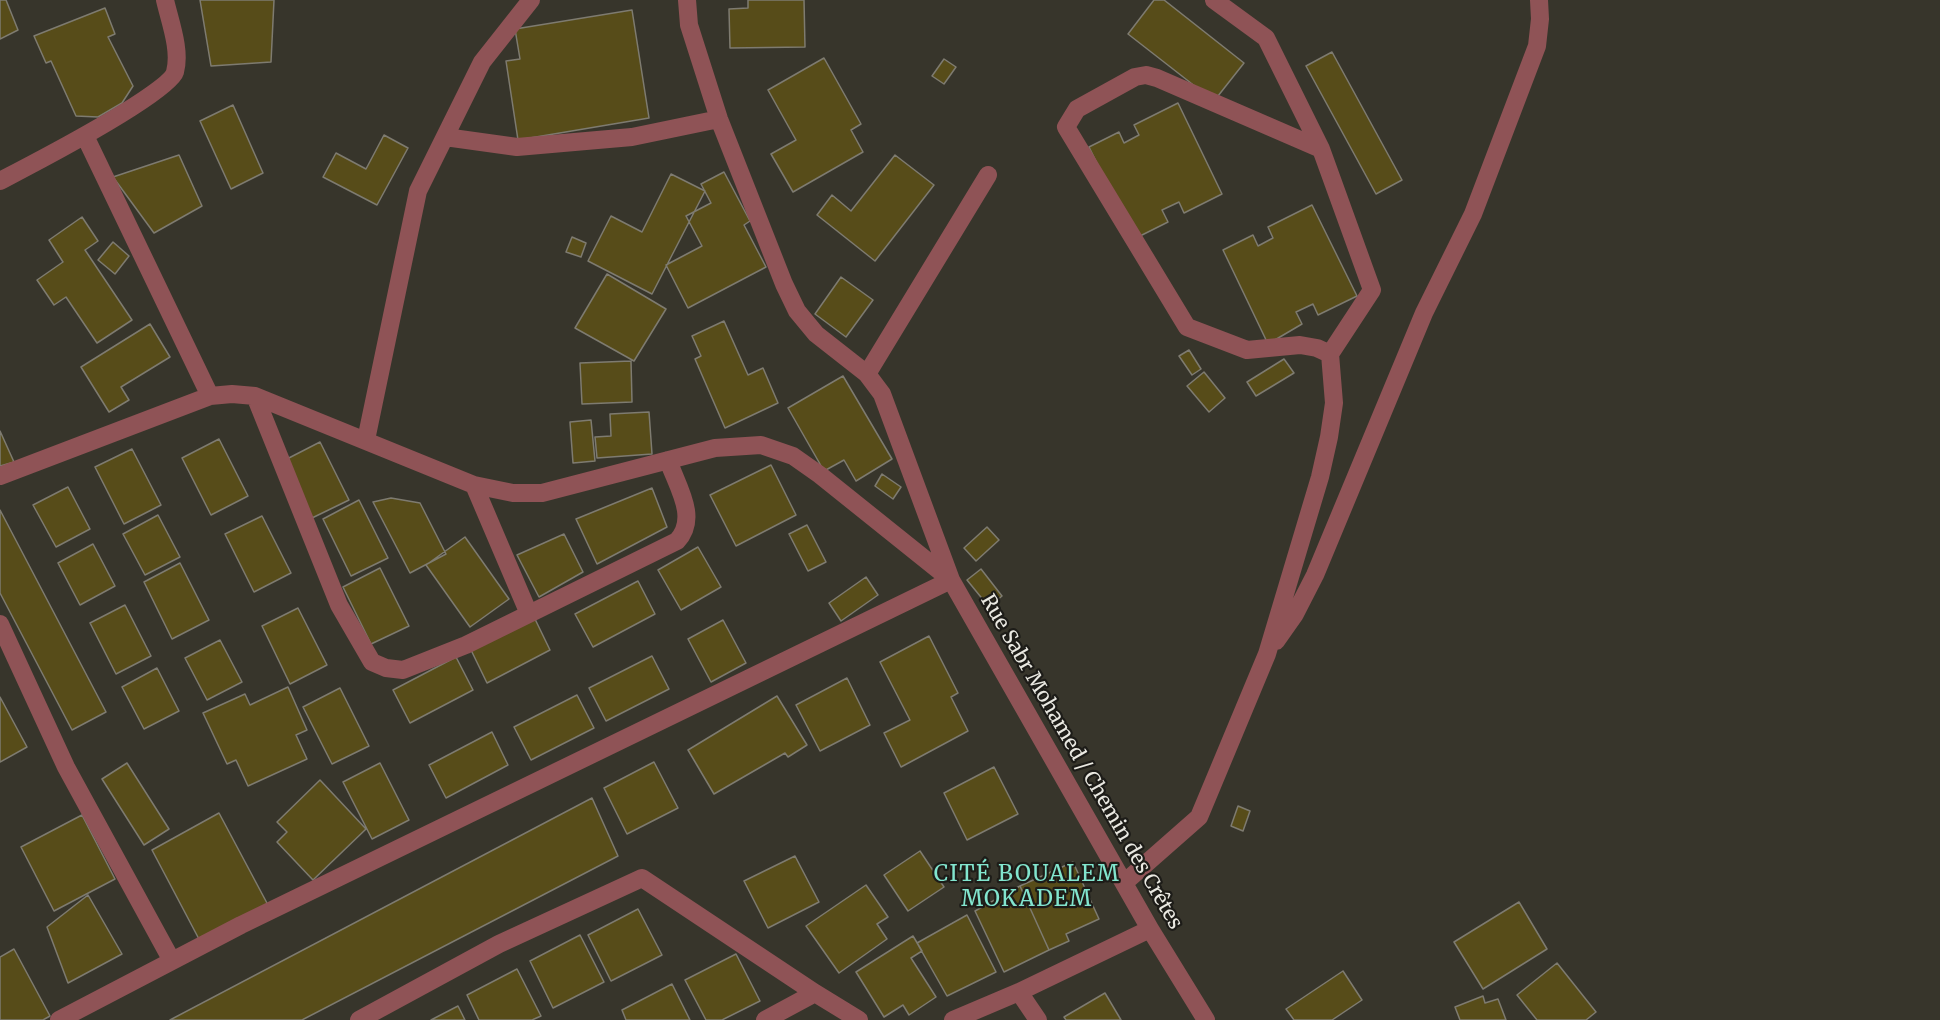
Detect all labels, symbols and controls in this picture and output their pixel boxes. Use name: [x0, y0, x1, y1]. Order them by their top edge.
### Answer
street label: Rue Sabr Mohamed / Chemin des Crêtes: [975, 590, 1187, 934]
district label: CITÉ BOUALEM MOKADEM: [934, 862, 1120, 914]

